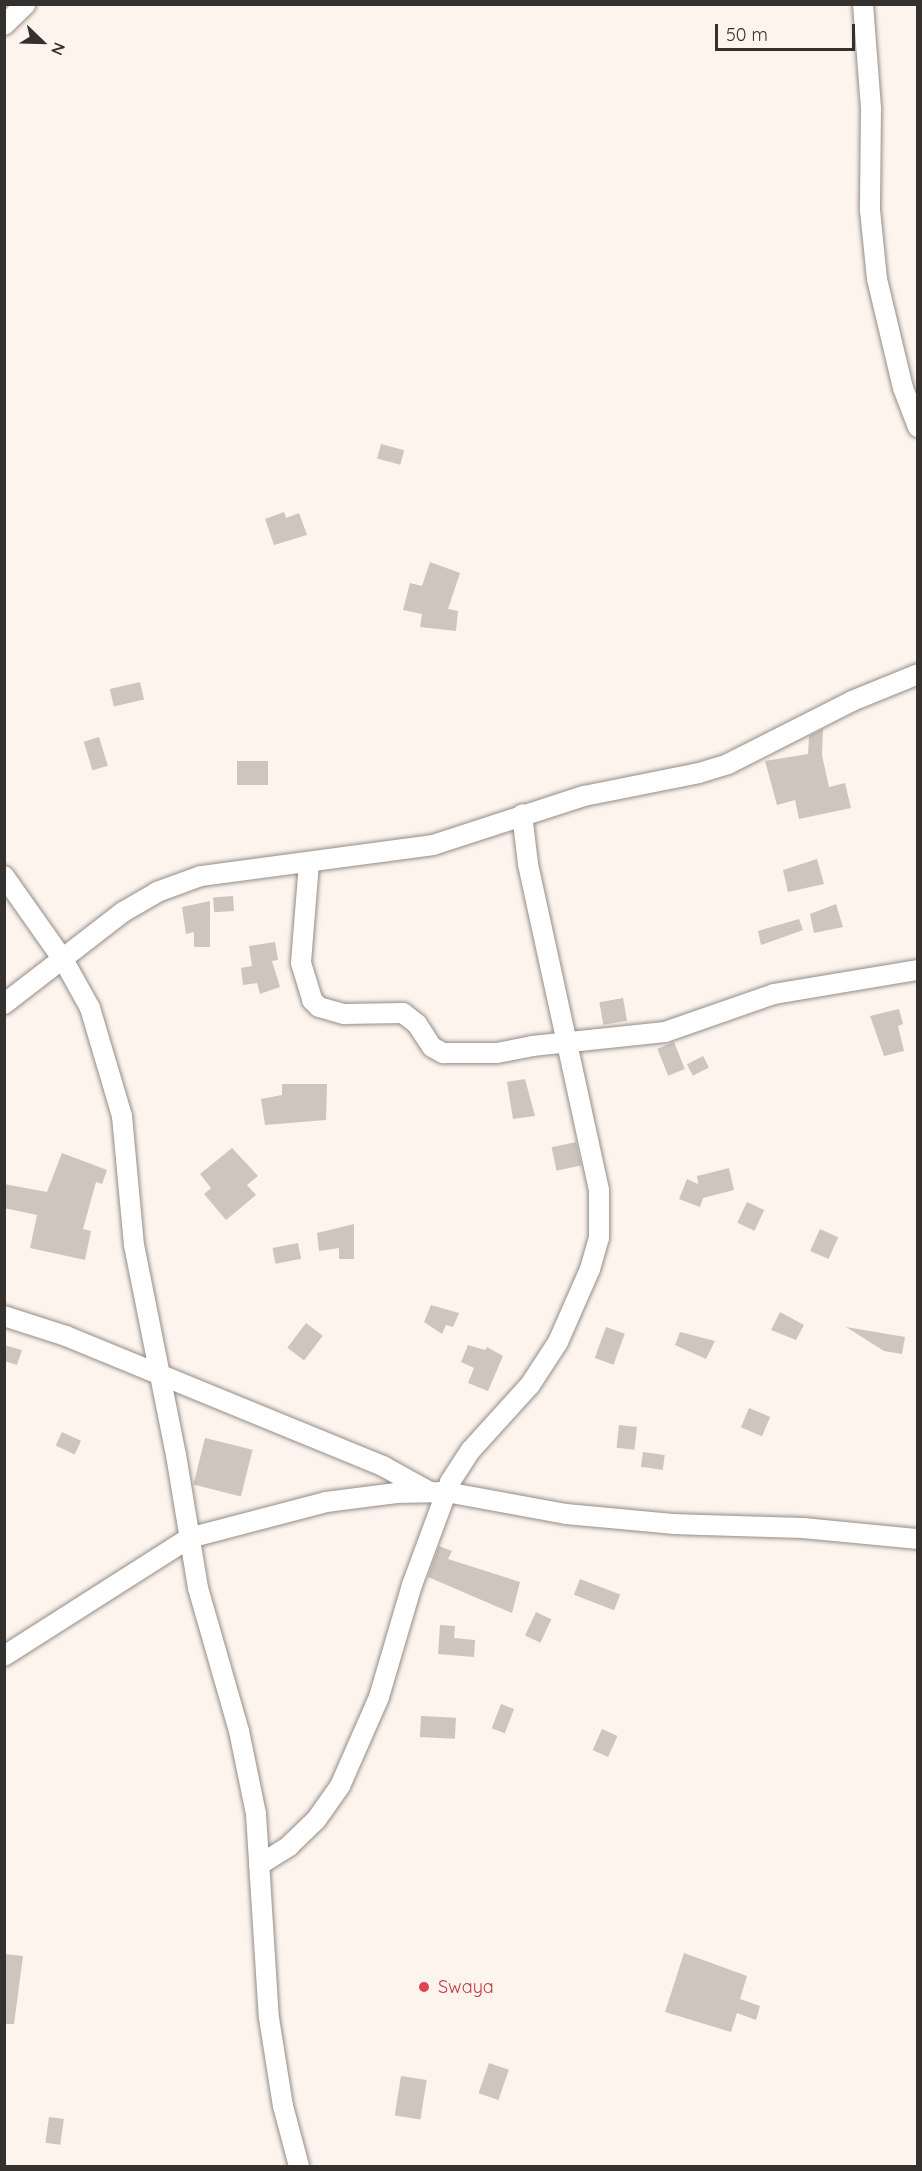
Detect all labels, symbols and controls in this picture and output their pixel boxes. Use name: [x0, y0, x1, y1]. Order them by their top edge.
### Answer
north arrow: [12, 12, 72, 72]
scale bar: [718, 12, 858, 50]
text: 50 m: [726, 23, 768, 46]
text: N: [47, 40, 70, 58]
place label: Swaya: [438, 1976, 494, 1998]
marker: Swaya: [415, 1978, 433, 1996]

